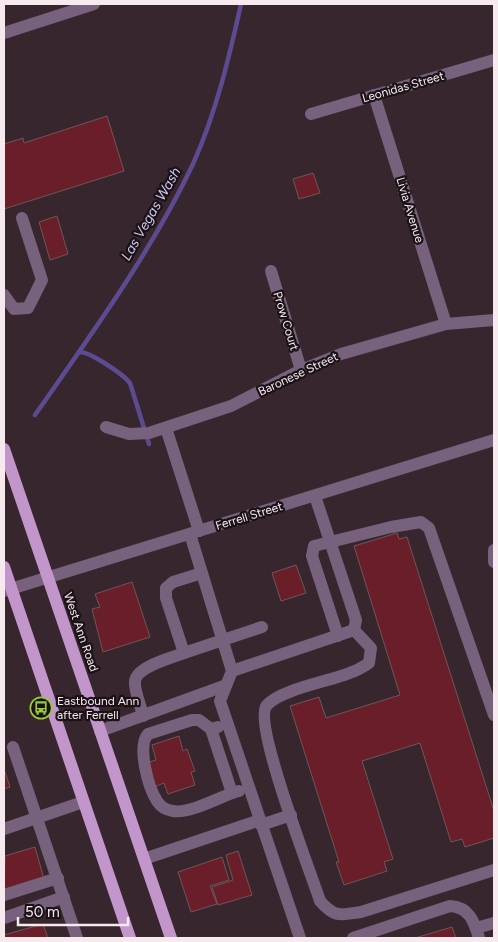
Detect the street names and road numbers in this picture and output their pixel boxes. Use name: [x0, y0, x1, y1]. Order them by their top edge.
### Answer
street label: Leonidas Street: [360, 68, 446, 105]
street label: Livia Avenue: [393, 176, 427, 245]
street label: Prow Court: [270, 290, 302, 353]
street label: Baronese Street: [256, 349, 341, 399]
street label: Ferrell Street: [214, 499, 285, 533]
street label: West Ann Road: [61, 591, 101, 673]

